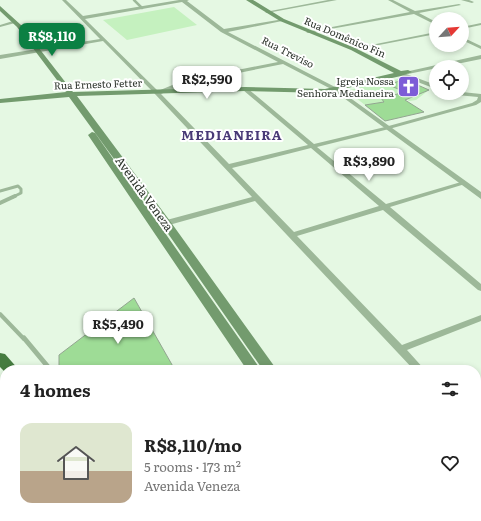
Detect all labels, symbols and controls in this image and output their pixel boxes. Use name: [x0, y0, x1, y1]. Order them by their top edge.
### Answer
north arrow: [429, 12, 469, 52]
map controls: [429, 12, 469, 100]
street label: Rua Domênico Fin: [302, 13, 389, 61]
pin: R$8,110: [15, 23, 89, 57]
text: R$8,110: [28, 26, 76, 45]
street label: Rua Treviso: [259, 32, 317, 71]
button: locate: [429, 60, 469, 100]
pin: R$2,590: [170, 66, 244, 100]
text: R$2,590: [181, 69, 233, 88]
place label: Igreja Nossa Senhora Medianeira: [297, 73, 395, 100]
street label: Rua Ernesto Fetter: [54, 74, 143, 93]
church icon: Igreja Nossa Senhora Medianeira: [396, 74, 422, 100]
district label: MEDIANEIRA: [181, 125, 283, 144]
pin: R$3,890: [332, 148, 406, 182]
text: R$3,890: [343, 151, 395, 170]
street label: Avenida Veneza: [111, 152, 179, 235]
pin: R$5,490: [81, 311, 155, 345]
text: R$5,490: [92, 314, 144, 333]
text: 4 homes: [20, 377, 91, 402]
icon: filters: [439, 378, 461, 400]
text: R$8,110/mo: [144, 432, 242, 457]
icon: home: [52, 439, 100, 487]
icon: heart: [439, 452, 461, 474]
text: 5 rooms · 173 m²: [144, 457, 241, 476]
text: Avenida Veneza: [144, 476, 240, 495]

